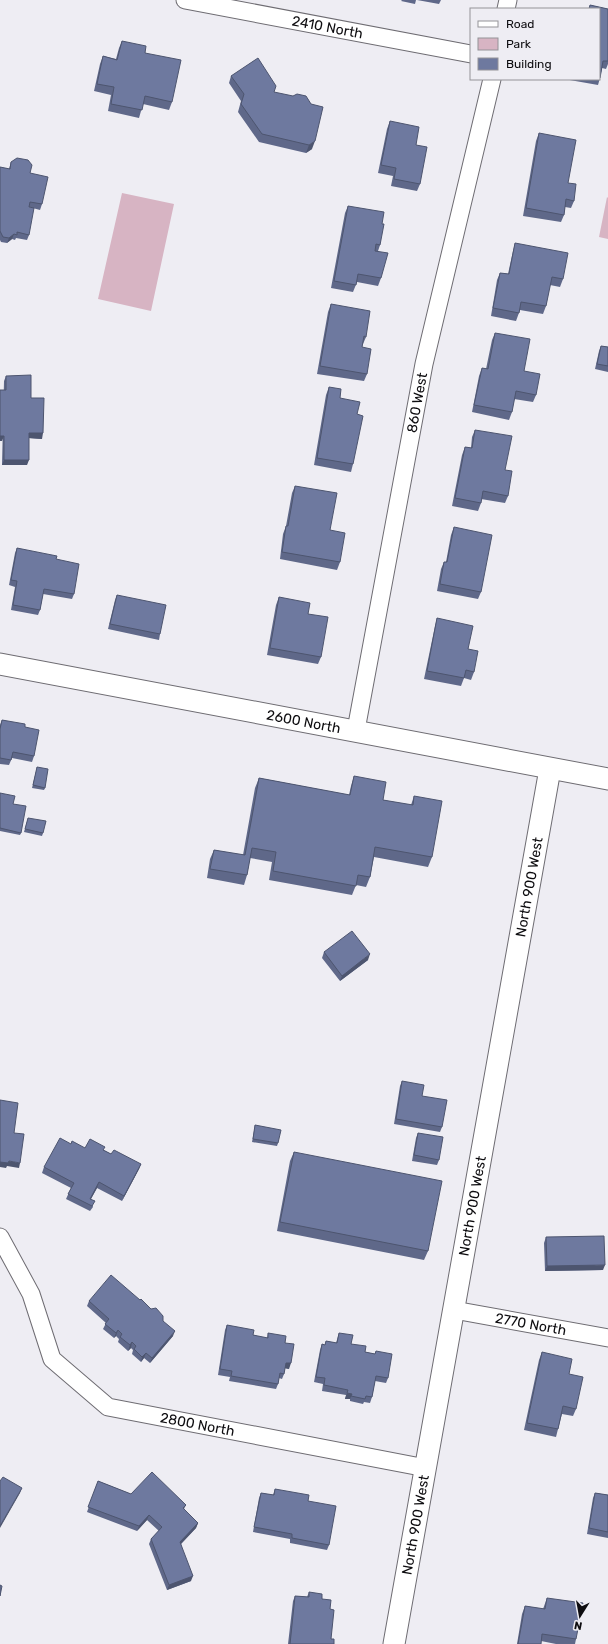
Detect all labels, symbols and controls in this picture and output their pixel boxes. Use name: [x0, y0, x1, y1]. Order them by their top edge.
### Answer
legend: [470, 8, 600, 80]
street label: 2410 North: [291, 12, 364, 42]
text: Road: [506, 17, 534, 31]
text: Park: [506, 37, 532, 51]
text: Building: [506, 57, 552, 71]
street label: 860 West: [403, 371, 431, 434]
street label: 2600 North: [265, 706, 342, 737]
street label: North 900 West: [512, 835, 546, 938]
street label: North 900 West: [455, 1154, 489, 1257]
street label: 2770 North: [494, 1309, 568, 1339]
street label: 2800 North: [159, 1409, 236, 1440]
street label: North 900 West: [398, 1473, 433, 1576]
north arrow: [560, 1596, 600, 1636]
text: N: [573, 1618, 583, 1632]

